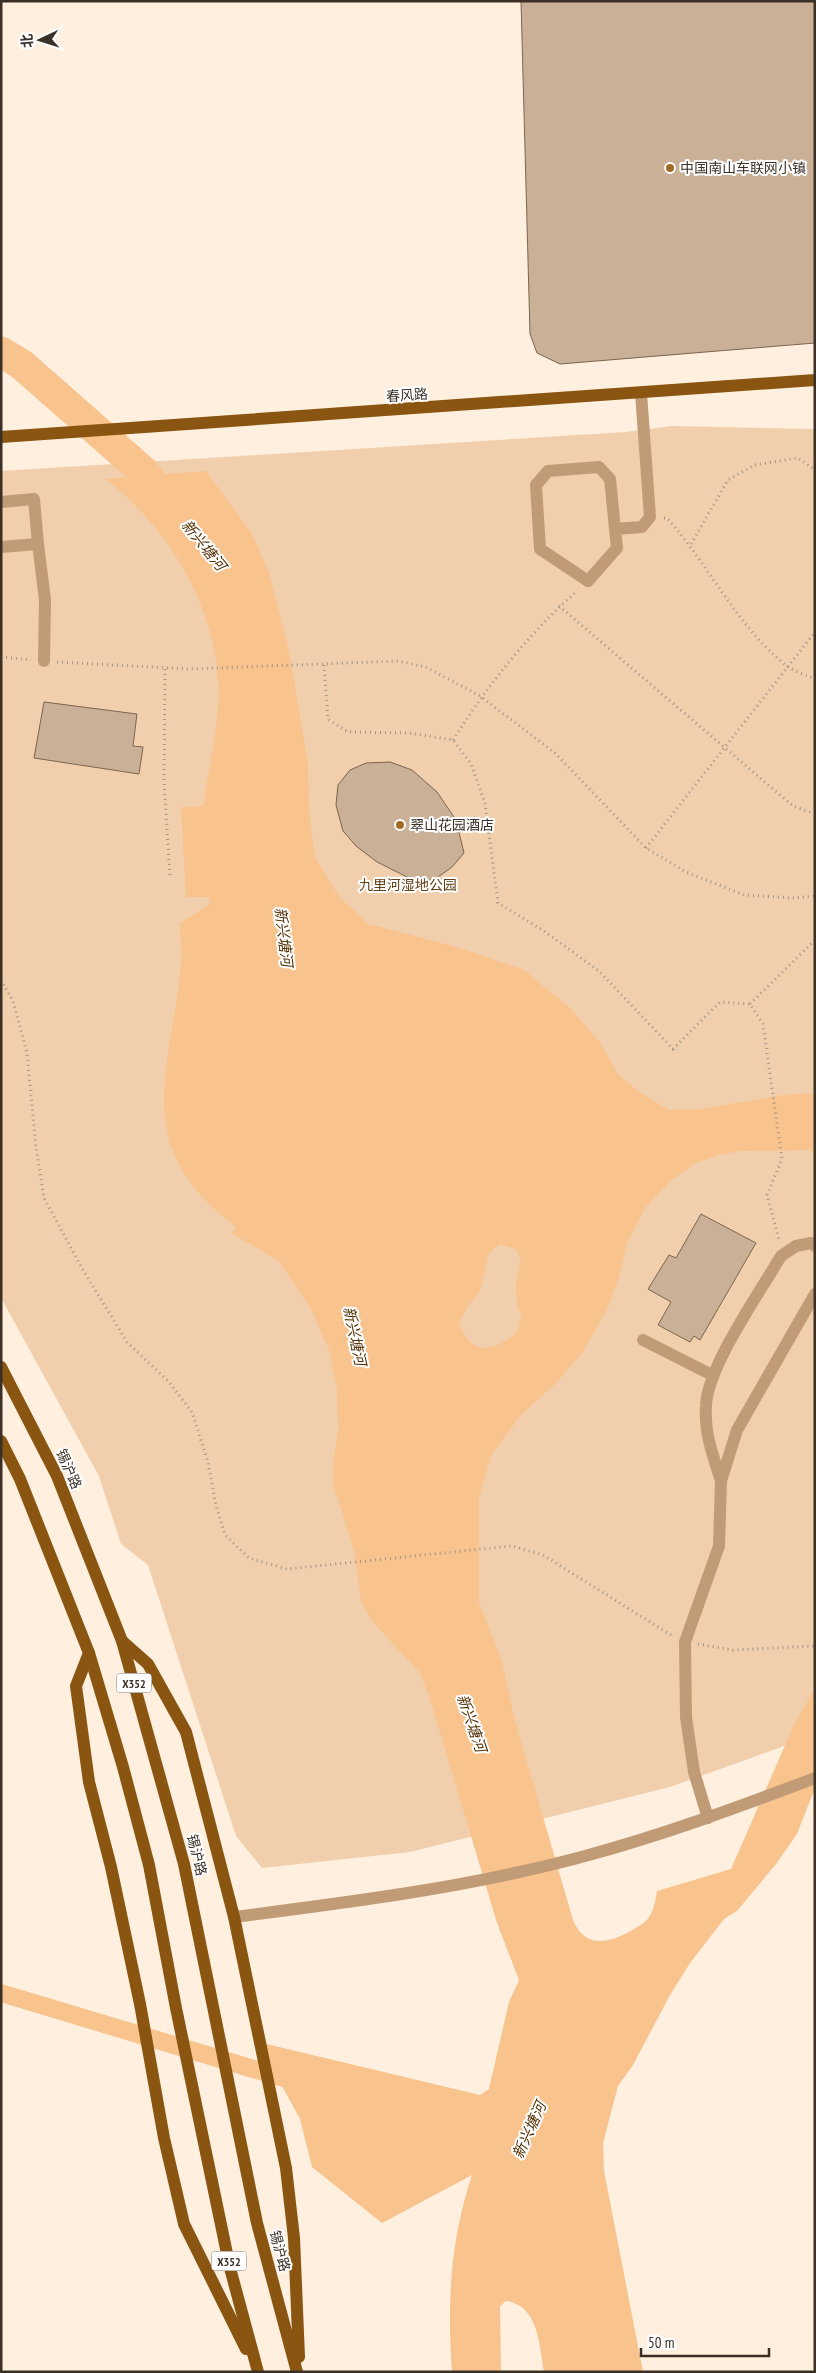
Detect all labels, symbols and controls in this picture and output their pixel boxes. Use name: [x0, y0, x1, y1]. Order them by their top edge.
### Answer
north arrow: [15, 15, 65, 65]
text: 北: [18, 33, 36, 49]
place label: 中国南山车联网小镇: [680, 159, 806, 177]
marker: 中国南山车联网小镇: [664, 162, 676, 174]
street label: 春风路: [385, 385, 429, 405]
water label: 新兴塘河: [178, 516, 232, 577]
place label: 翠山花园酒店: [410, 816, 494, 834]
marker: 翠山花园酒店: [394, 819, 406, 831]
park label: 九里河湿地公园: [359, 876, 457, 894]
water label: 新兴塘河: [271, 906, 297, 971]
water label: 新兴塘河: [339, 1305, 371, 1370]
street label: 锡沪路: [52, 1446, 86, 1492]
road number: X352: [116, 1674, 152, 1692]
water label: 新兴塘河: [453, 1692, 492, 1757]
street label: 锡沪路: [183, 1832, 211, 1878]
water label: 新兴塘河: [508, 2096, 551, 2161]
street label: 锡沪路: [266, 2228, 294, 2274]
road number: X352: [212, 2252, 246, 2270]
scale bar: [641, 2326, 768, 2358]
text: 50 m: [648, 2333, 674, 2352]

